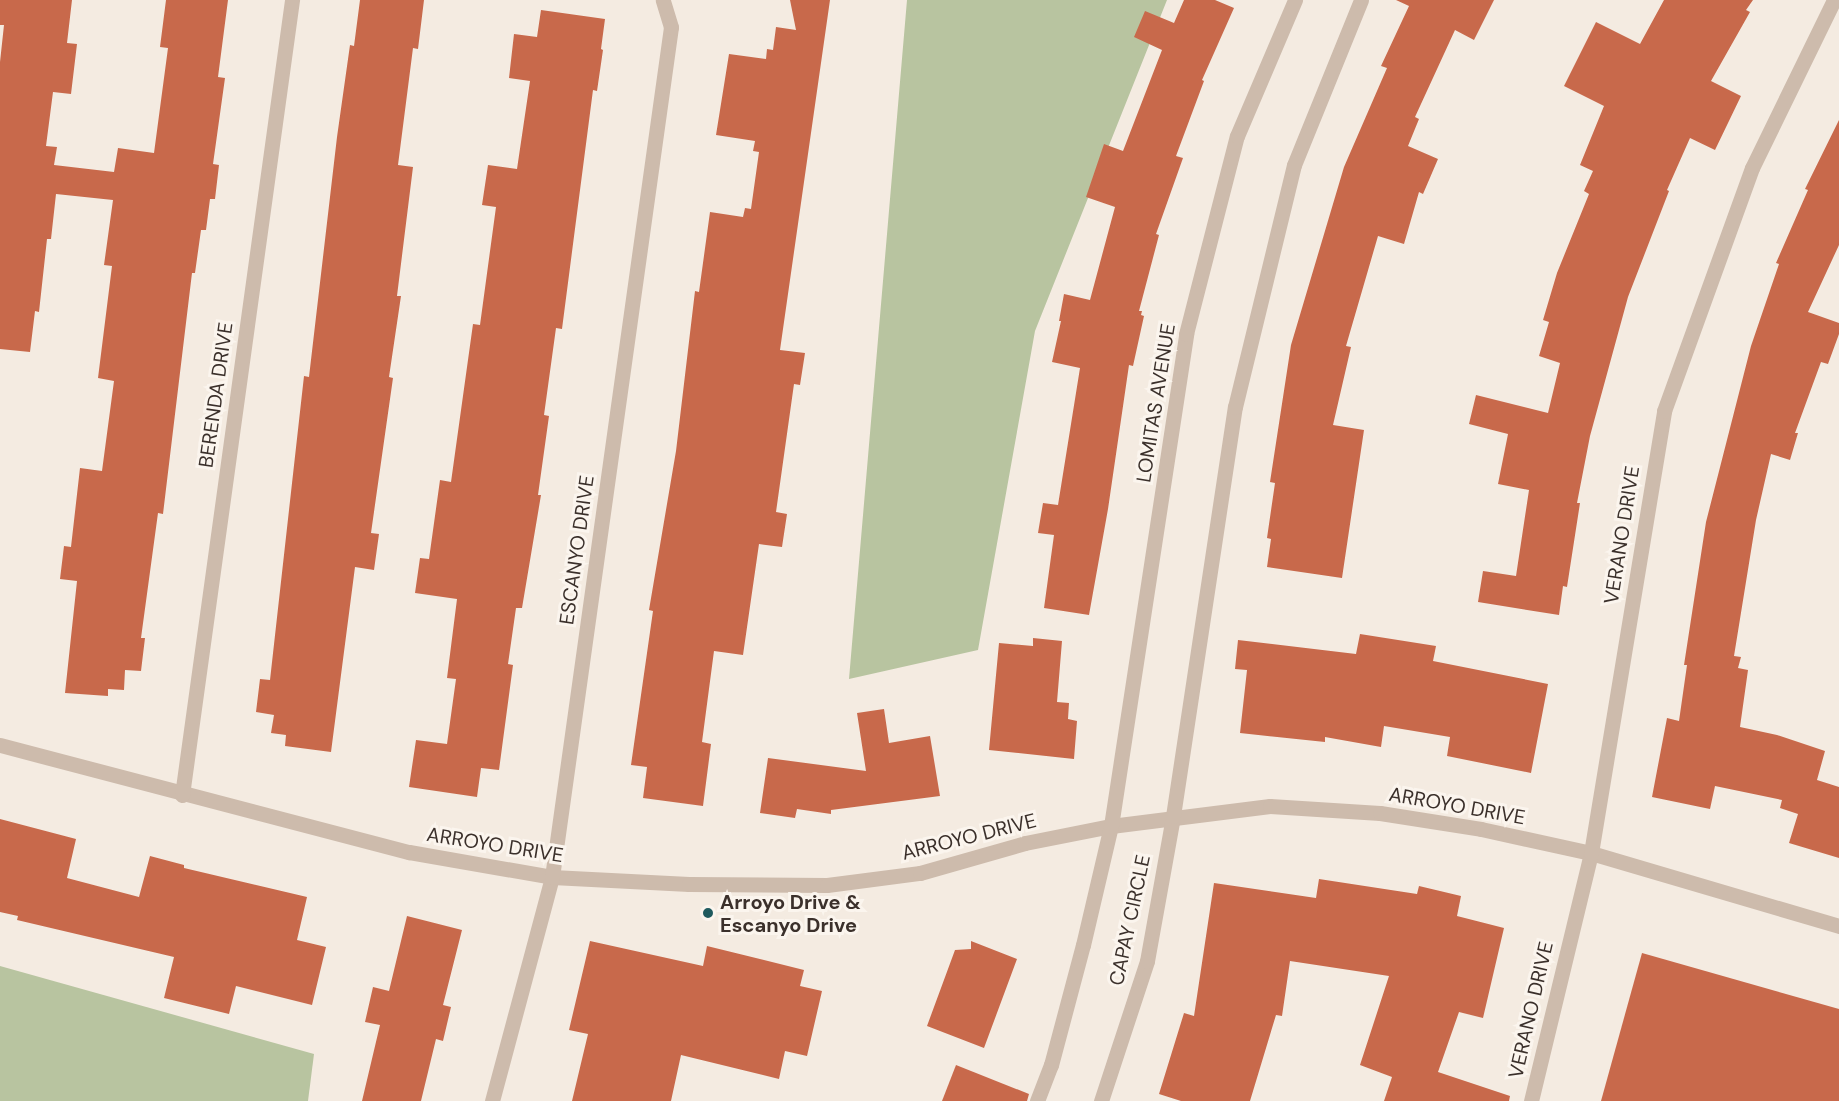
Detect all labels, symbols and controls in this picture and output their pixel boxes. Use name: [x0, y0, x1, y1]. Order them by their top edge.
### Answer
street label: BERENDA DRIVE: [194, 321, 238, 469]
street label: LOMITAS AVENUE: [1132, 322, 1180, 484]
street label: VERANO DRIVE: [1599, 464, 1645, 606]
street label: ESCANYO DRIVE: [555, 474, 599, 626]
street label: ARROYO DRIVE: [1387, 782, 1527, 830]
street label: ARROYO DRIVE: [899, 809, 1039, 865]
street label: ARROYO DRIVE: [425, 822, 565, 868]
street label: CAPAY CIRCLE: [1104, 852, 1156, 988]
place label: Arroyo Drive & Escanyo Drive: [720, 890, 861, 937]
marker: Arroyo Drive & Escanyo Drive: [701, 906, 715, 920]
street label: VERANO DRIVE: [1504, 939, 1558, 1081]

